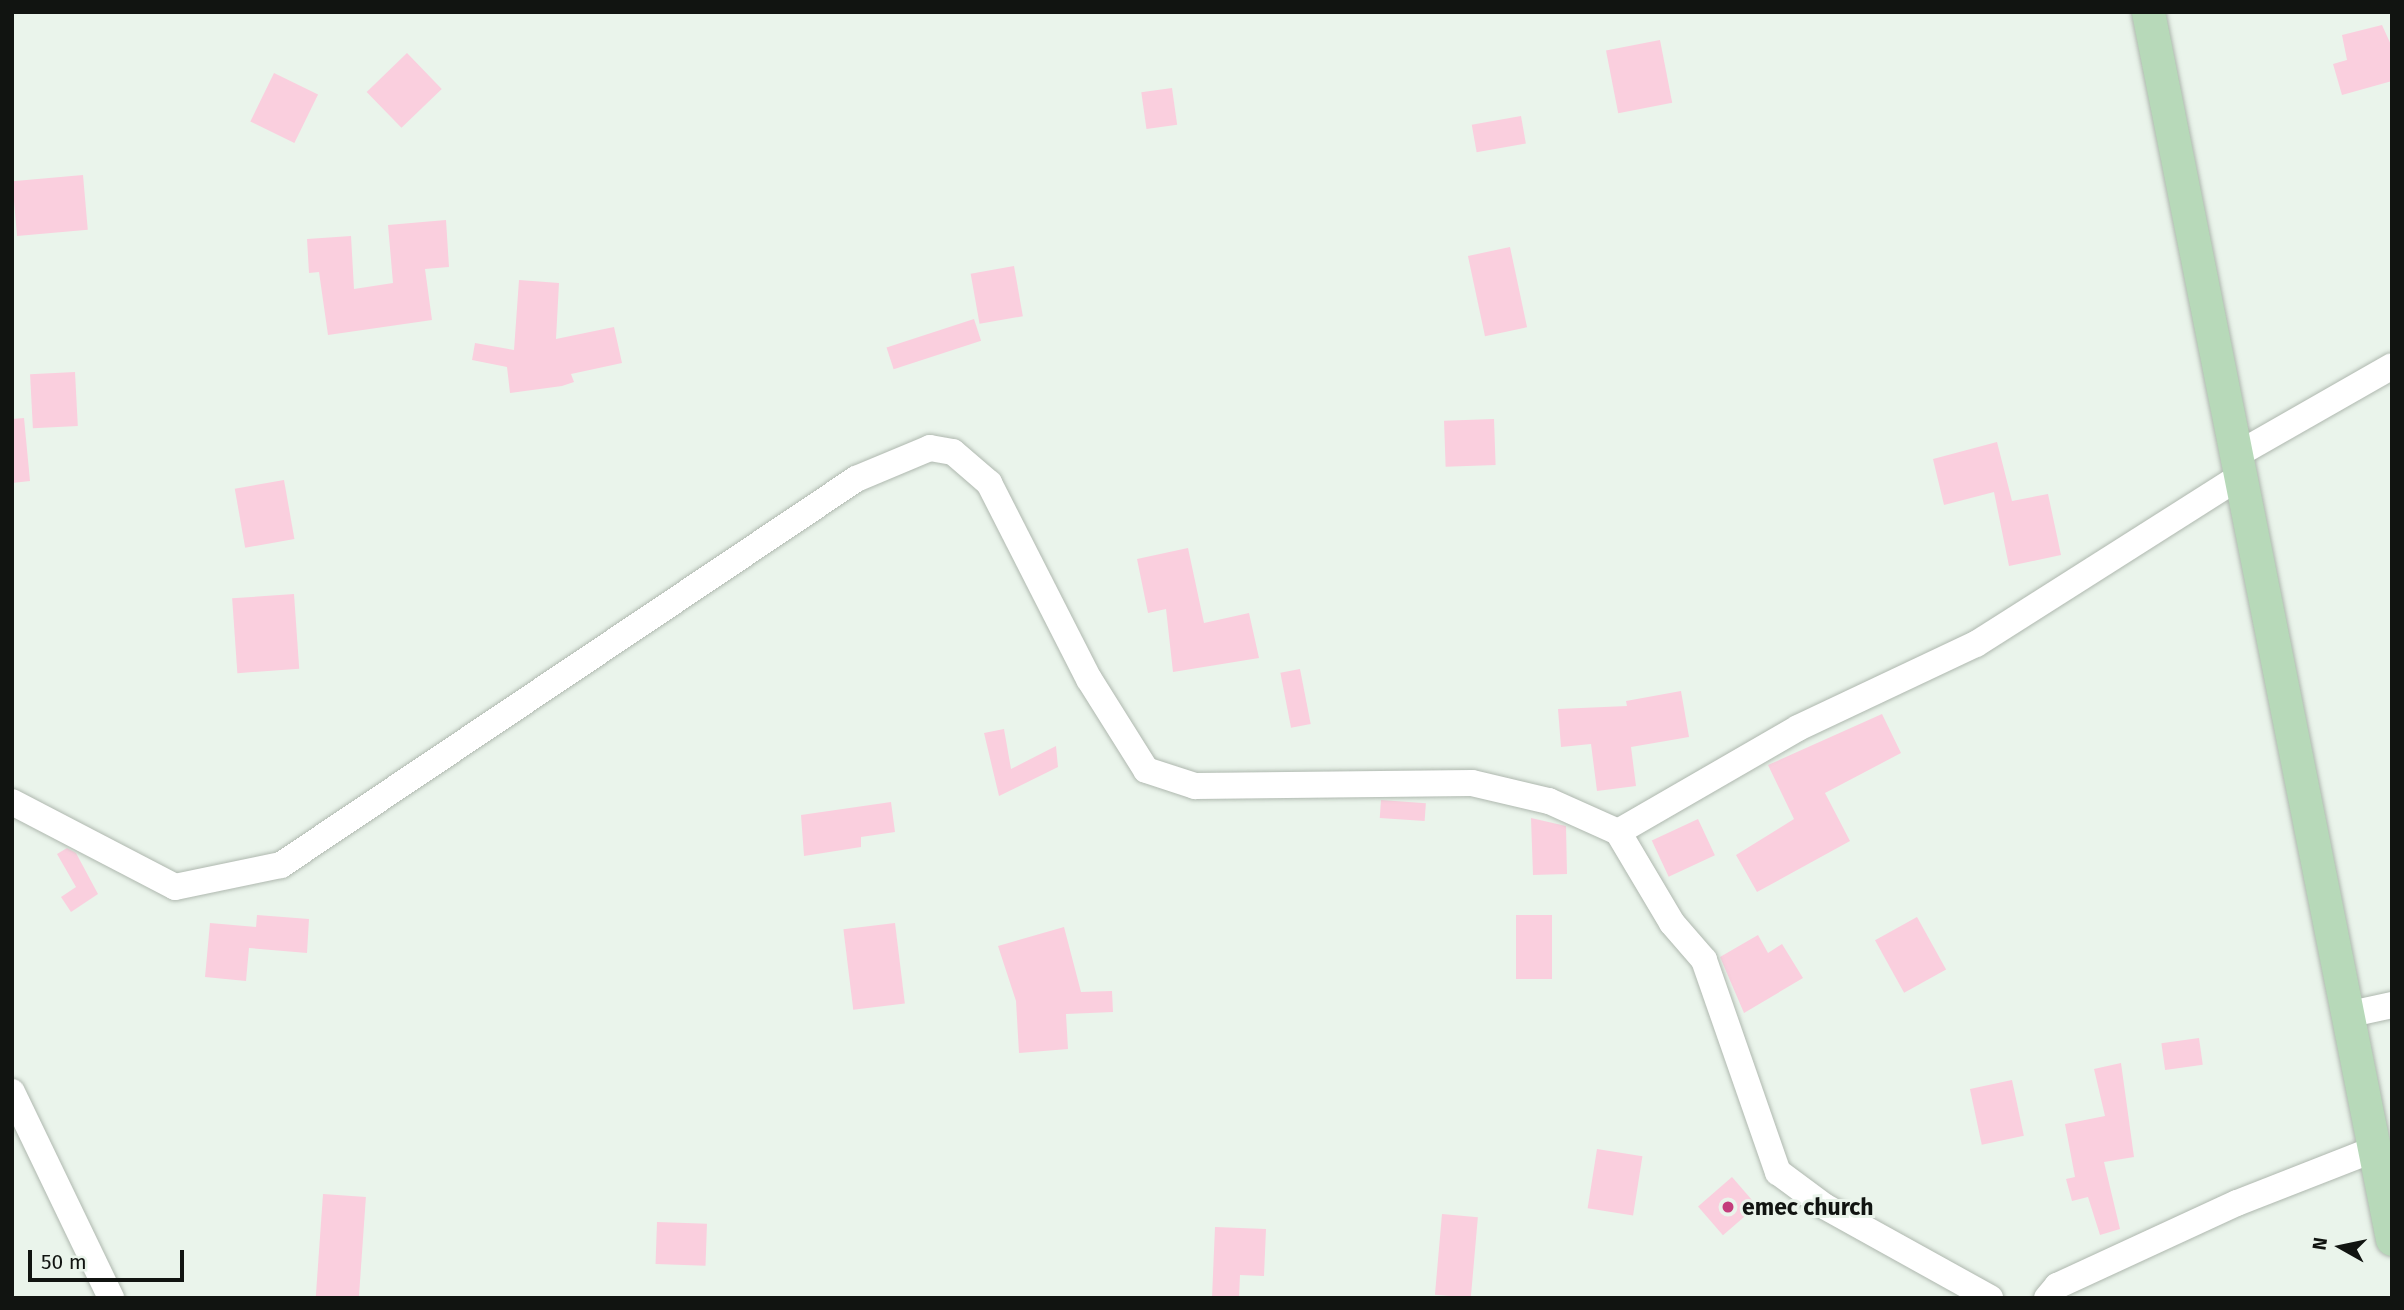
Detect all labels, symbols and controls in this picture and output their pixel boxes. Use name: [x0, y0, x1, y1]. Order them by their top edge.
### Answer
place label: emec church: [1742, 1193, 1874, 1221]
marker: emec church: [1720, 1199, 1736, 1215]
north arrow: [2306, 1212, 2376, 1282]
scale bar: [32, 1236, 187, 1280]
text: N: [2307, 1236, 2332, 1252]
text: 50 m: [41, 1249, 87, 1275]

